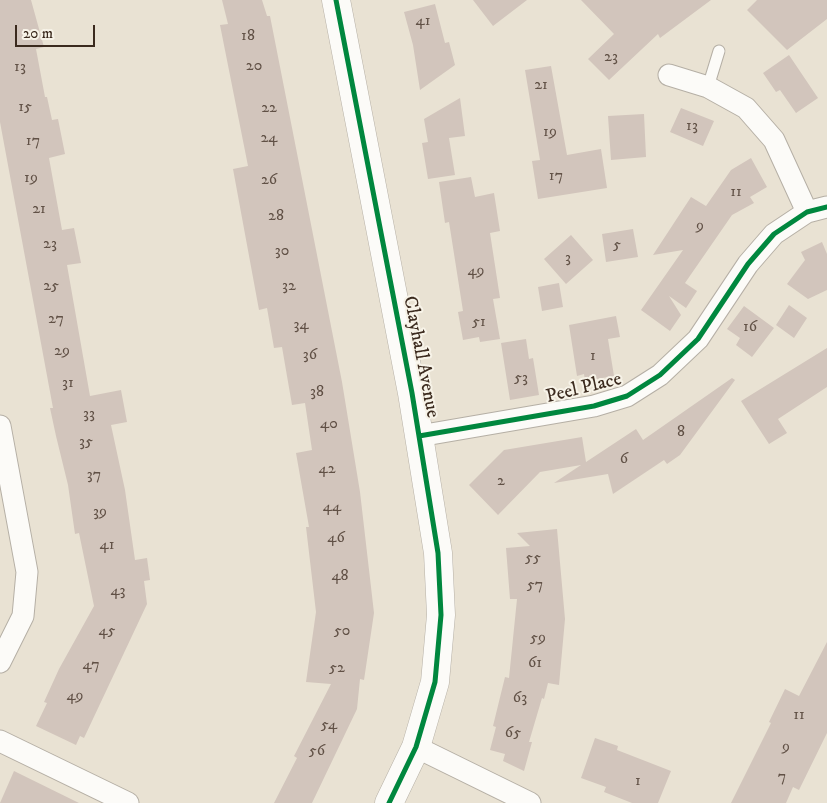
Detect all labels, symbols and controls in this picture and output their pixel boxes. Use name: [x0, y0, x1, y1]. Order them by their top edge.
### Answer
house number: 41: [415, 12, 431, 32]
scale bar: [18, 15, 98, 47]
text: 20 m: [23, 24, 53, 43]
house number: 18: [241, 27, 255, 47]
house number: 23: [604, 48, 618, 68]
house number: 20: [246, 57, 262, 77]
house number: 13: [14, 58, 26, 78]
house number: 21: [534, 76, 548, 96]
house number: 15: [18, 98, 32, 118]
house number: 22: [261, 99, 277, 119]
house number: 13: [686, 117, 698, 137]
house number: 19: [543, 123, 557, 143]
house number: 24: [260, 129, 278, 149]
house number: 17: [26, 132, 40, 152]
house number: 17: [549, 167, 563, 187]
house number: 19: [24, 169, 38, 189]
house number: 26: [261, 171, 277, 191]
house number: 11: [730, 183, 742, 203]
house number: 21: [32, 200, 46, 220]
house number: 28: [268, 207, 284, 227]
house number: 9: [696, 217, 704, 237]
house number: 23: [43, 235, 57, 255]
house number: 5: [613, 236, 621, 256]
house number: 30: [275, 242, 289, 262]
house number: 3: [565, 249, 571, 269]
house number: 49: [467, 262, 485, 282]
house number: 25: [43, 277, 59, 297]
house number: 32: [282, 277, 296, 297]
street label: Clayhall Avenue: [397, 294, 443, 420]
house number: 27: [48, 310, 64, 330]
house number: 51: [472, 313, 486, 333]
house number: 34: [293, 316, 309, 336]
house number: 16: [743, 318, 757, 338]
house number: 29: [54, 342, 70, 362]
house number: 36: [303, 346, 317, 366]
house number: 1: [590, 347, 596, 367]
house number: 53: [514, 369, 528, 389]
street label: Peel Place: [544, 369, 624, 409]
house number: 31: [62, 374, 74, 394]
house number: 38: [310, 383, 324, 403]
house number: 33: [83, 405, 95, 425]
house number: 40: [320, 415, 338, 435]
house number: 8: [677, 423, 685, 443]
house number: 35: [79, 433, 93, 453]
house number: 6: [620, 450, 628, 470]
house number: 42: [318, 460, 336, 480]
house number: 37: [87, 466, 101, 486]
house number: 2: [497, 472, 505, 492]
house number: 44: [323, 498, 341, 518]
house number: 39: [93, 503, 107, 523]
house number: 46: [327, 529, 345, 549]
house number: 41: [99, 536, 115, 556]
house number: 55: [525, 549, 541, 569]
house number: 48: [331, 567, 349, 587]
house number: 57: [527, 576, 543, 596]
house number: 43: [110, 582, 126, 602]
house number: 45: [98, 622, 116, 642]
house number: 50: [334, 622, 350, 642]
house number: 59: [530, 629, 546, 649]
house number: 61: [528, 654, 542, 674]
house number: 47: [82, 656, 100, 676]
house number: 52: [329, 659, 345, 679]
house number: 49: [66, 687, 84, 707]
house number: 63: [513, 689, 527, 709]
house number: 11: [793, 706, 805, 726]
house number: 54: [321, 716, 337, 736]
house number: 65: [505, 724, 521, 744]
house number: 9: [782, 738, 790, 758]
house number: 56: [309, 742, 325, 762]
house number: 7: [778, 768, 786, 788]
house number: 1: [635, 772, 641, 792]

